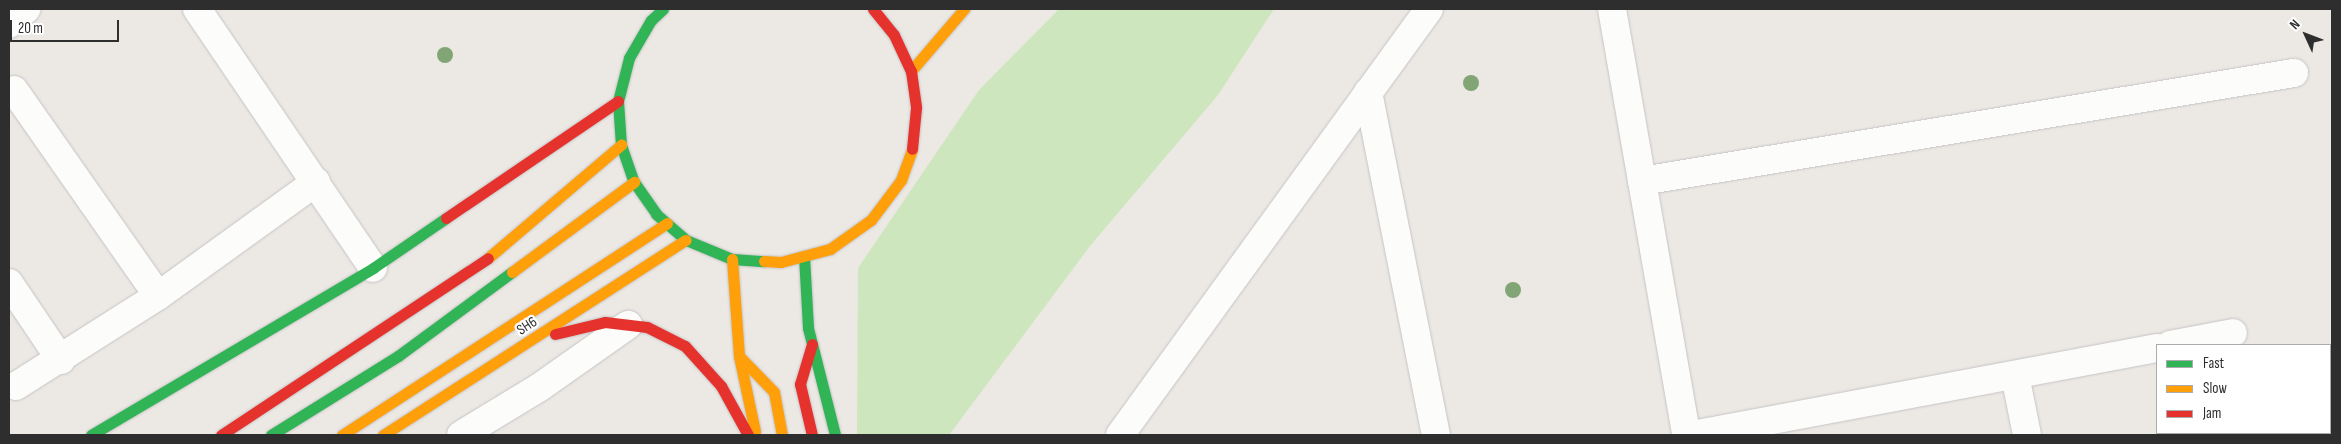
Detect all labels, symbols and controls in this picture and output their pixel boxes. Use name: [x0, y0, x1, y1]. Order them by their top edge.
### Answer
scale bar: [12, 10, 121, 42]
north arrow: [2281, 10, 2331, 60]
text: N: [2286, 16, 2303, 33]
text: 20 m: [18, 19, 43, 38]
street label: SH6: [513, 313, 541, 339]
legend: [2156, 344, 2331, 434]
text: Fast: [2203, 354, 2224, 373]
text: Slow: [2203, 379, 2227, 398]
text: Jam: [2203, 404, 2221, 423]

